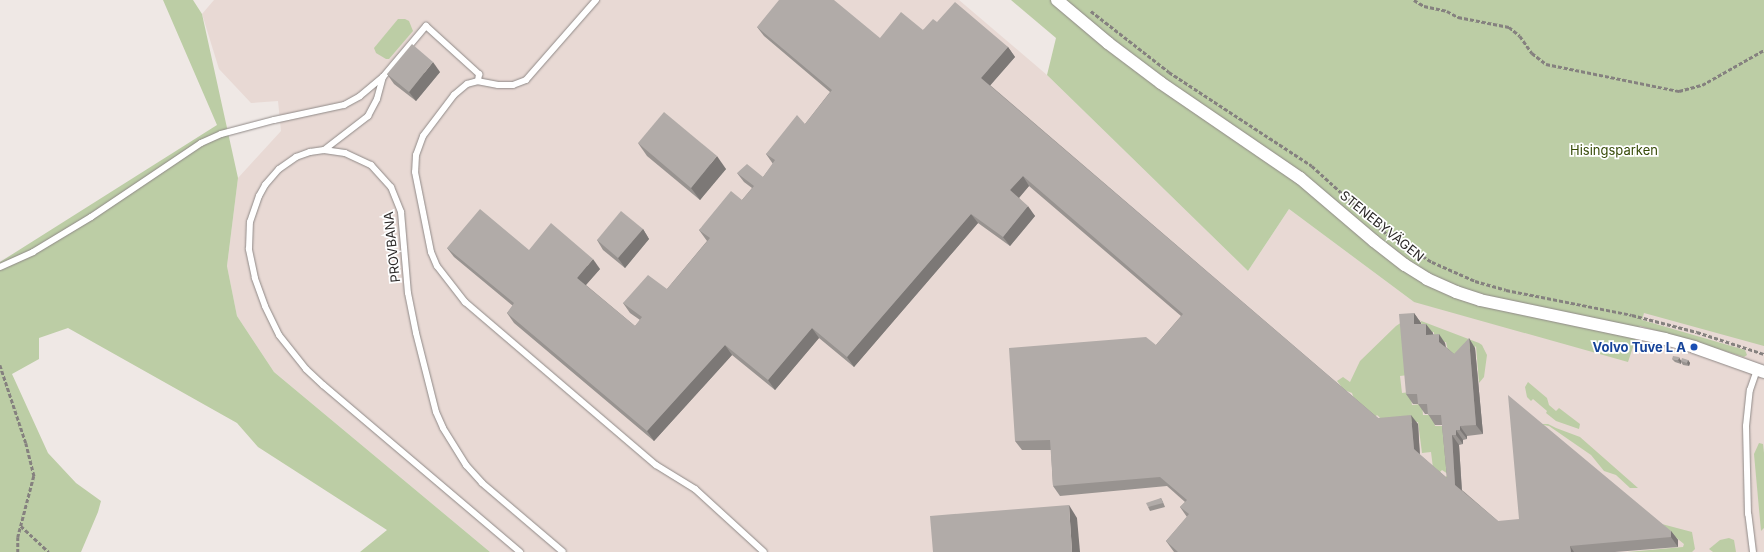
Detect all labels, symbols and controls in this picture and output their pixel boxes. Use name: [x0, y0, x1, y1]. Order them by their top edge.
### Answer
park label: Hisingsparken: [1570, 142, 1658, 158]
street label: STENEBYVÄGEN: [1337, 187, 1427, 265]
street label: PROVBANA: [381, 211, 403, 283]
place label: Volvo Tuve L A: [1593, 339, 1686, 355]
marker: Volvo Tuve L A: [1689, 342, 1699, 352]

